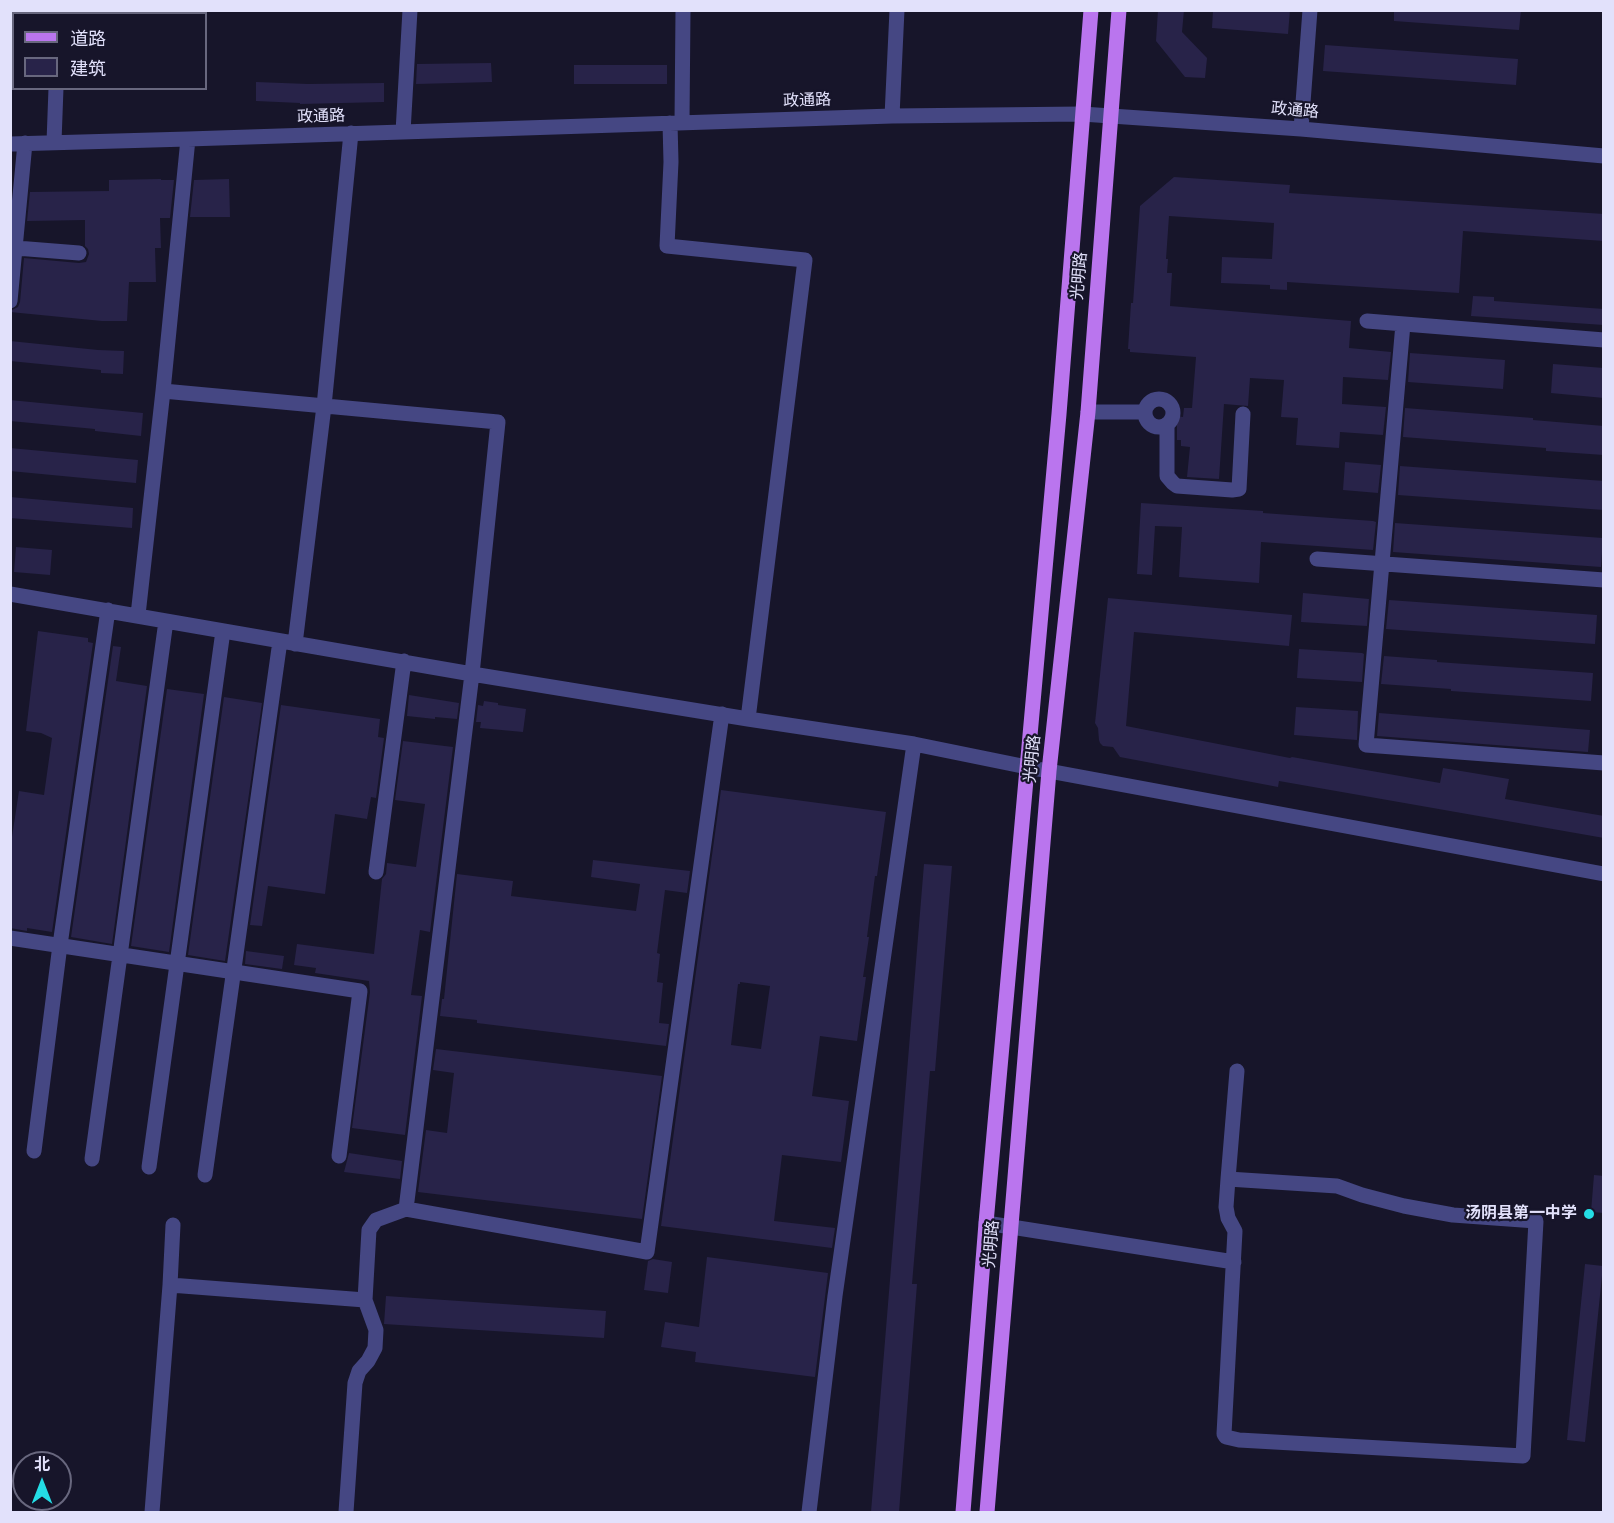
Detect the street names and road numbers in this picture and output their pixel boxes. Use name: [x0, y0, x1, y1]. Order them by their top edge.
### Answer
street label: 政通路: [783, 91, 831, 111]
street label: 政通路: [1270, 99, 1320, 123]
street label: 政通路: [297, 107, 345, 127]
street label: 光明路: [1068, 251, 1092, 301]
street label: 光明路: [1021, 734, 1045, 784]
street label: 光明路: [980, 1219, 1004, 1269]

